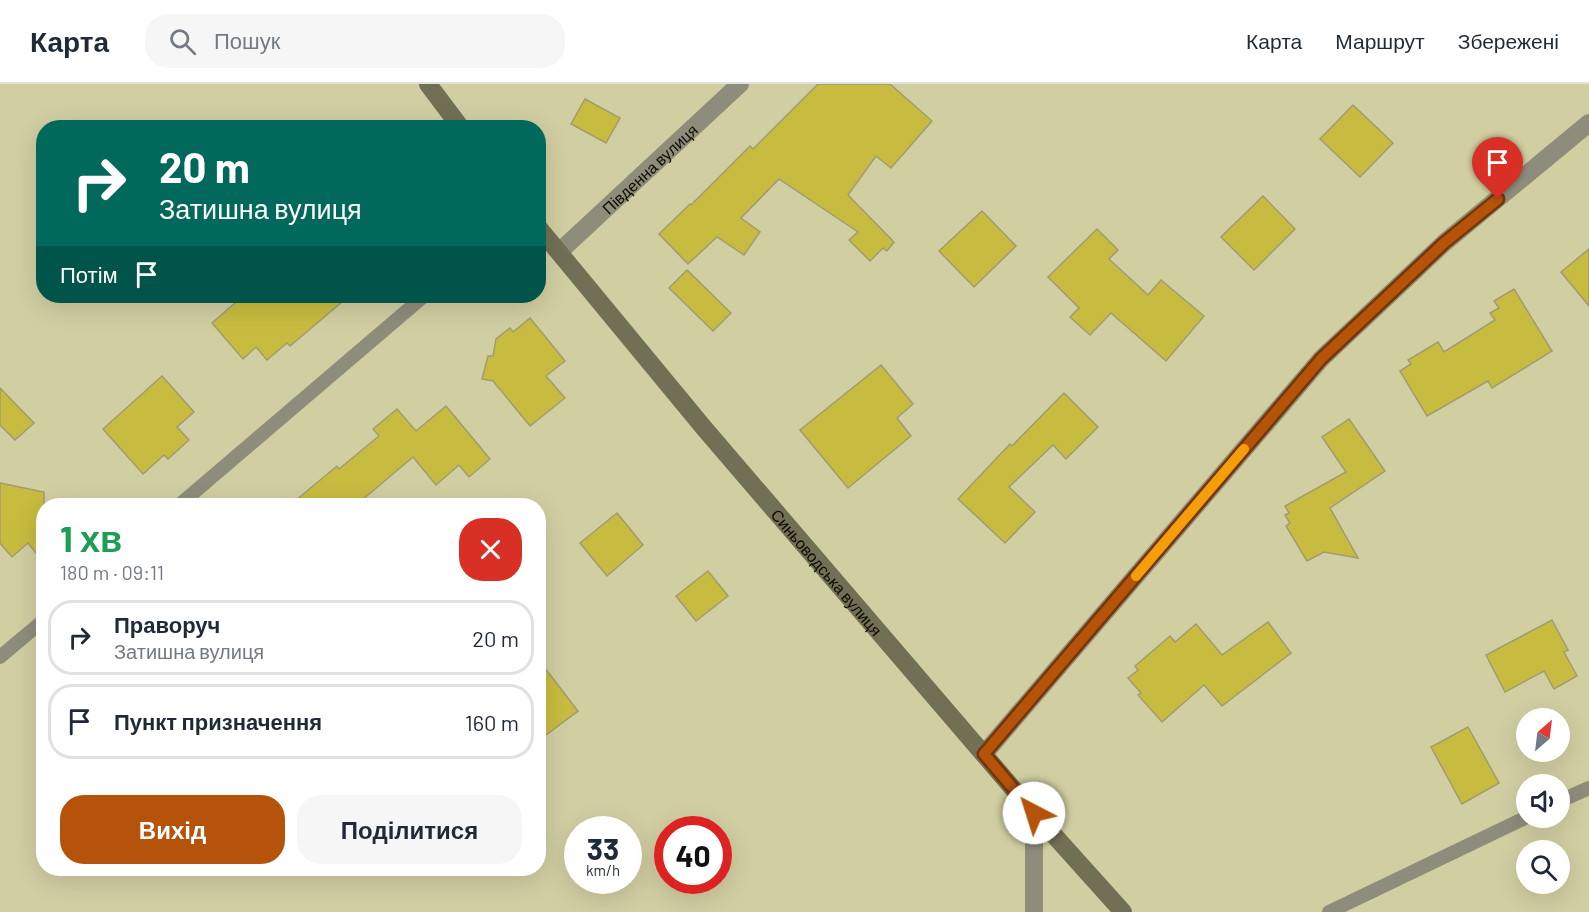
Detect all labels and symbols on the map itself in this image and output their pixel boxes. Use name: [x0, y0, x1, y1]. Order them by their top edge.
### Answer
street label: Південна вулиця: [597, 119, 701, 217]
pin: [1472, 137, 1523, 199]
street label: Синьоводська вулиця: [768, 505, 887, 639]
north arrow: [1516, 708, 1570, 762]
position arrow: [1002, 781, 1066, 845]
speed limit sign: 40: [654, 816, 732, 894]

